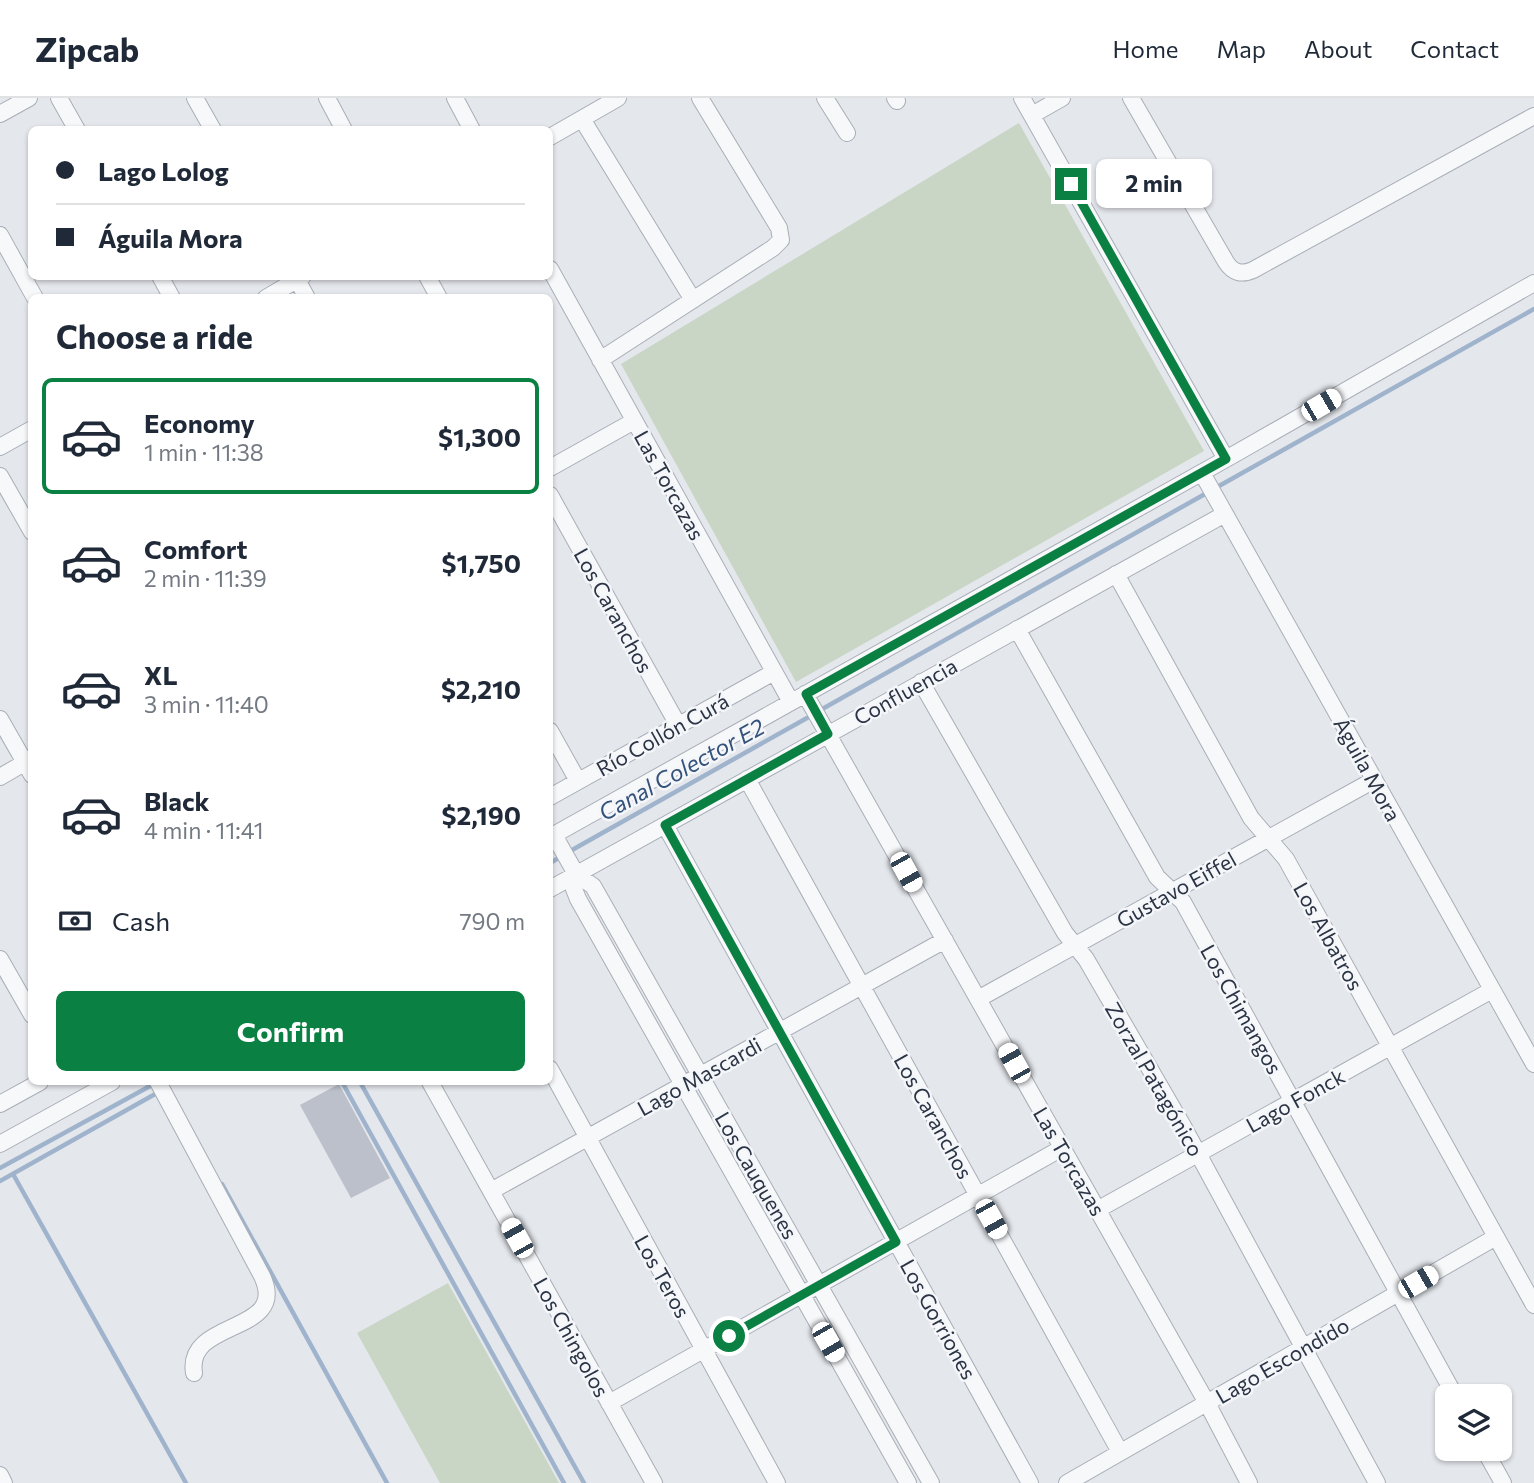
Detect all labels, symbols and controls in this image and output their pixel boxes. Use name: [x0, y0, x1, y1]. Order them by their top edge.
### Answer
text: Zipcab: [35, 28, 139, 69]
text: Home: [1113, 34, 1179, 63]
text: Map: [1217, 34, 1266, 63]
text: About: [1304, 34, 1372, 63]
text: Contact: [1410, 34, 1499, 63]
text: Lago Lolog: [98, 155, 229, 186]
callout: 2 min: [1096, 160, 1211, 208]
route end: [1055, 168, 1087, 200]
text: 2 min: [1125, 169, 1183, 197]
text: Águila Mora: [98, 222, 243, 253]
text: Choose a ride: [56, 316, 253, 356]
car: [1298, 385, 1345, 425]
icon: car: [60, 405, 123, 468]
text: Economy: [144, 407, 255, 438]
text: $1,300: [438, 421, 521, 452]
street label: Las Torcazas: [630, 426, 710, 544]
text: 1 min · 11:38: [144, 438, 264, 466]
icon: car: [60, 531, 123, 594]
text: Comfort: [144, 533, 247, 564]
street label: Los Caranchos: [569, 543, 659, 677]
text: $1,750: [441, 547, 521, 578]
text: 2 min · 11:39: [144, 564, 267, 592]
street label: Confluencia: [849, 652, 961, 730]
icon: car: [60, 657, 123, 720]
text: XL: [144, 659, 178, 690]
text: $2,210: [441, 673, 521, 704]
street label: Río Collón Curá: [591, 687, 733, 781]
text: 3 min · 11:40: [144, 690, 269, 718]
water label: Canal Colector E2: [593, 712, 769, 826]
street label: Águila Mora: [1329, 713, 1407, 825]
icon: car: [60, 783, 123, 846]
text: Black: [144, 785, 210, 816]
text: $2,190: [442, 799, 521, 830]
text: 4 min · 11:41: [144, 816, 264, 844]
street label: Gustavo Eiffel: [1112, 846, 1240, 932]
car: [887, 849, 926, 895]
street label: Los Albatros: [1289, 878, 1369, 994]
icon: cash: [56, 902, 94, 940]
text: Cash: [112, 905, 170, 936]
text: 790 m: [459, 907, 525, 935]
street label: Los Chimangos: [1196, 940, 1288, 1078]
button: Confirm: [56, 991, 525, 1071]
street label: Zorzal Patagónico: [1101, 998, 1209, 1160]
street label: Lago Mascardi: [633, 1032, 765, 1120]
car: [995, 1040, 1034, 1086]
street label: Los Caranchos: [889, 1049, 979, 1183]
street label: Lago Fonck: [1241, 1063, 1349, 1137]
street label: Las Torcazas: [1029, 1102, 1111, 1220]
street label: Los Cauquenes: [710, 1107, 804, 1243]
car: [972, 1196, 1011, 1242]
car: [498, 1215, 537, 1261]
street label: Los Teros: [630, 1230, 696, 1322]
street label: Los Gorriones: [896, 1255, 982, 1383]
car: [1395, 1262, 1442, 1302]
street label: Los Chingolos: [529, 1273, 615, 1401]
street label: Lago Escondido: [1211, 1312, 1353, 1408]
car: [809, 1319, 848, 1365]
route start: [713, 1320, 745, 1352]
map controls: [1435, 1384, 1512, 1461]
button: layers: [1435, 1384, 1512, 1461]

